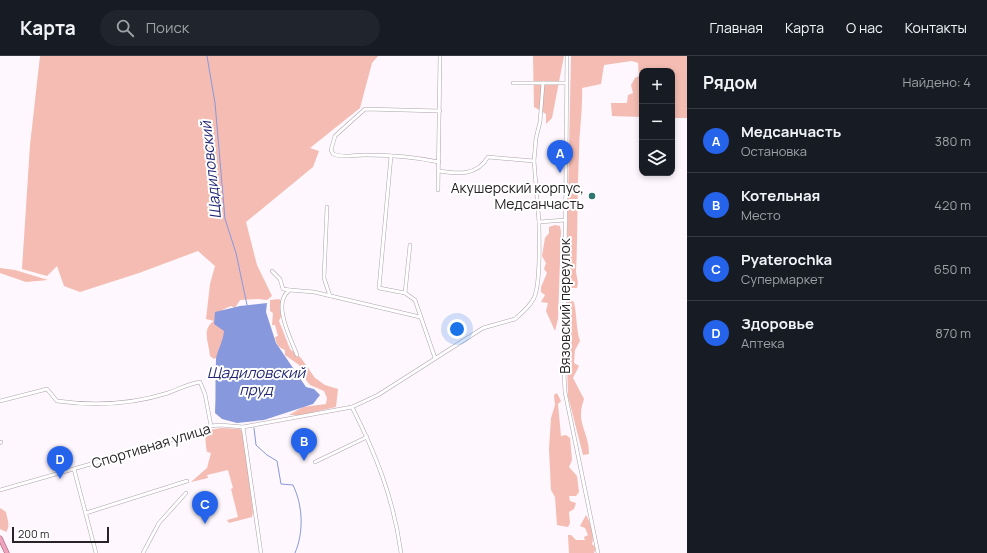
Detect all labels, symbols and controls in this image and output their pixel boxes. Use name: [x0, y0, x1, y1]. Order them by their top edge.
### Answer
search box: [100, 10, 380, 46]
text: Карта: [20, 15, 76, 41]
icon: search: [114, 17, 136, 39]
text: Поиск: [146, 17, 189, 38]
text: Главная: [710, 18, 763, 37]
text: Карта: [785, 18, 824, 37]
text: О нас: [846, 18, 883, 37]
text: Контакты: [905, 18, 967, 37]
map controls: [639, 68, 675, 176]
button: +: [639, 68, 675, 104]
text: Рядом: [703, 71, 757, 94]
text: Найдено: 4: [903, 73, 971, 91]
button: −: [639, 104, 675, 140]
water label: Щадиловский: [195, 119, 226, 220]
text: Медсанчасть: [741, 121, 841, 142]
text: A: [712, 132, 720, 150]
text: 380 m: [935, 132, 971, 150]
pin: A: [547, 140, 573, 173]
button: layers: [639, 140, 675, 176]
text: Остановка: [741, 142, 807, 160]
place label: Акушерский корпус, Медсанчасть: [451, 178, 584, 213]
text: Котельная: [741, 185, 820, 206]
marker: Акушерский корпус, Медсанчасть: [587, 191, 597, 201]
text: B: [712, 196, 720, 214]
text: 420 m: [934, 196, 971, 214]
text: Место: [741, 206, 781, 224]
street label: Вязовский переулок: [555, 237, 574, 374]
text: Pyaterochka: [741, 249, 832, 270]
text: C: [711, 260, 721, 278]
text: 650 m: [934, 260, 971, 278]
text: Супермаркет: [741, 270, 824, 288]
text: Здоровье: [741, 313, 814, 334]
your location: [447, 319, 467, 339]
text: D: [711, 324, 721, 342]
text: 870 m: [935, 324, 971, 342]
text: Аптека: [741, 334, 785, 352]
water label: Щадиловский пруд: [207, 362, 306, 400]
street label: Спортивная улица: [89, 418, 213, 473]
pin: B: [291, 428, 317, 461]
pin: D: [47, 446, 73, 479]
pin: C: [192, 491, 218, 524]
scale bar: [12, 525, 109, 544]
text: 200 m: [18, 526, 49, 541]

